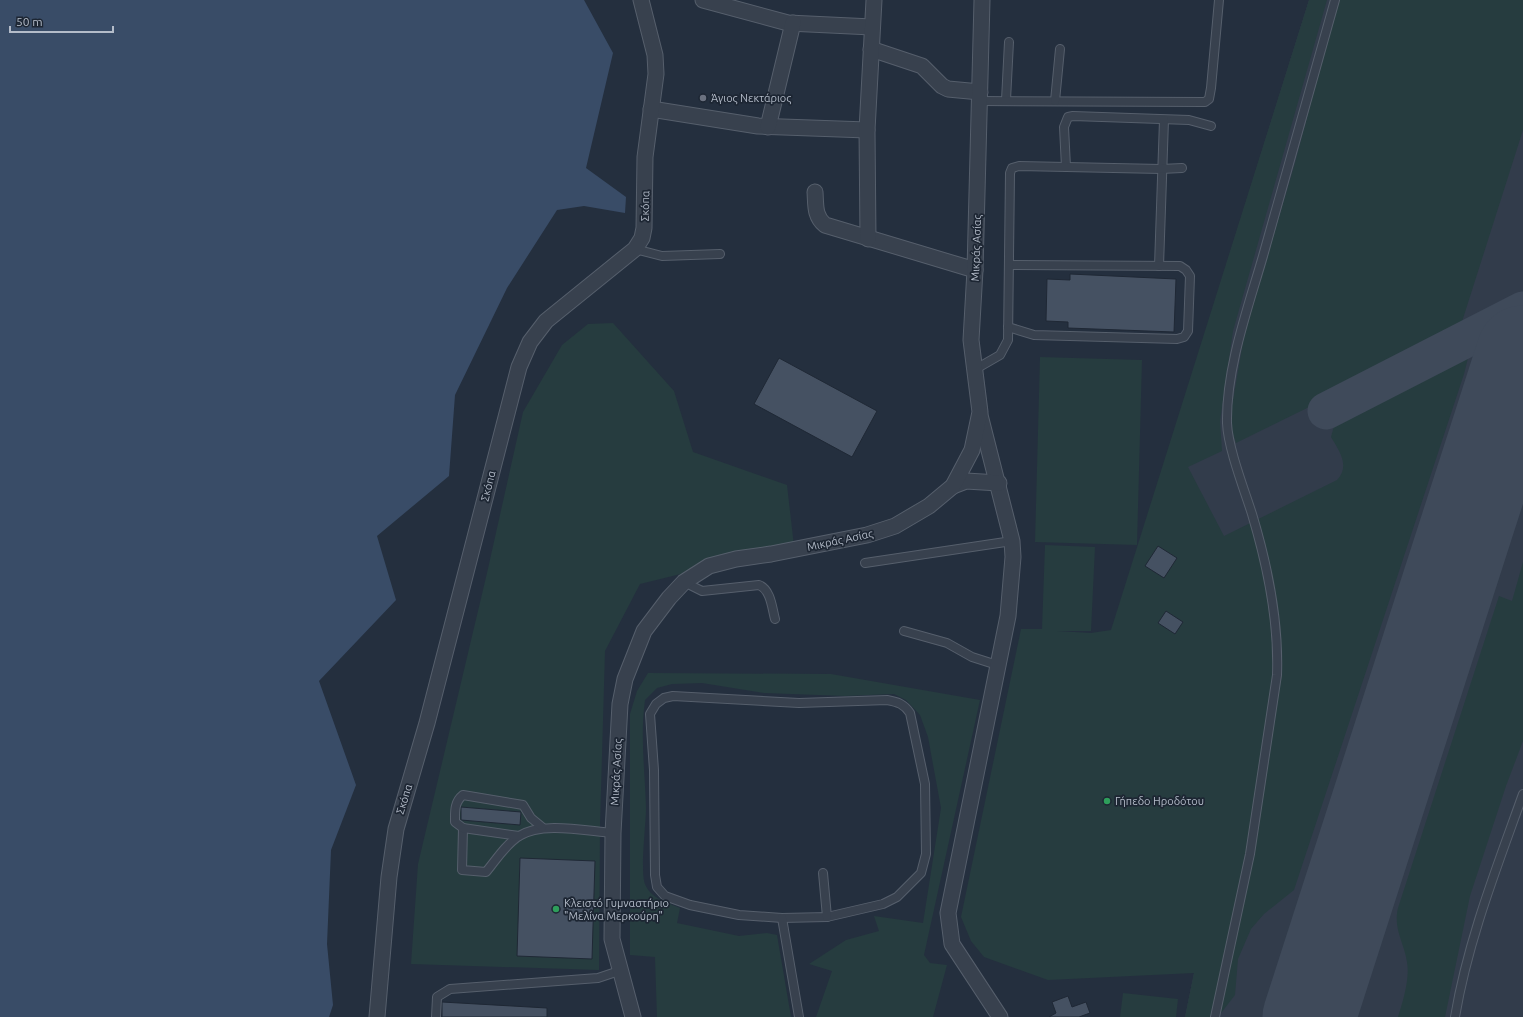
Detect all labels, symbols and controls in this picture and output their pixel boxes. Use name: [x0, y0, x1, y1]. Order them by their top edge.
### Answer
scale bar: [10, 8, 113, 34]
text: 50 m: [16, 15, 43, 28]
place label: Άγιος Νεκτάριος: [711, 92, 791, 105]
marker: Άγιος Νεκτάριος: [698, 93, 708, 103]
street label: Σκόπα: [639, 190, 651, 222]
street label: Μικράς Ασίας: [969, 214, 984, 282]
street label: Σκόπα: [478, 469, 498, 502]
street label: Μικράς Ασίας: [806, 527, 874, 554]
street label: Μικράς Ασίας: [608, 738, 625, 806]
street label: Σκόπα: [394, 782, 414, 816]
place label: Γήπεδο Ηροδότου: [1115, 795, 1204, 807]
marker: Γήπεδο Ηροδότου: [1102, 796, 1112, 806]
place label: Κλειστό Γυμναστήριο "Μελίνα Μερκούρη": [564, 897, 669, 922]
marker: Κλειστό Γυμναστήριο "Μελίνα Μερκούρη": [551, 904, 561, 914]

